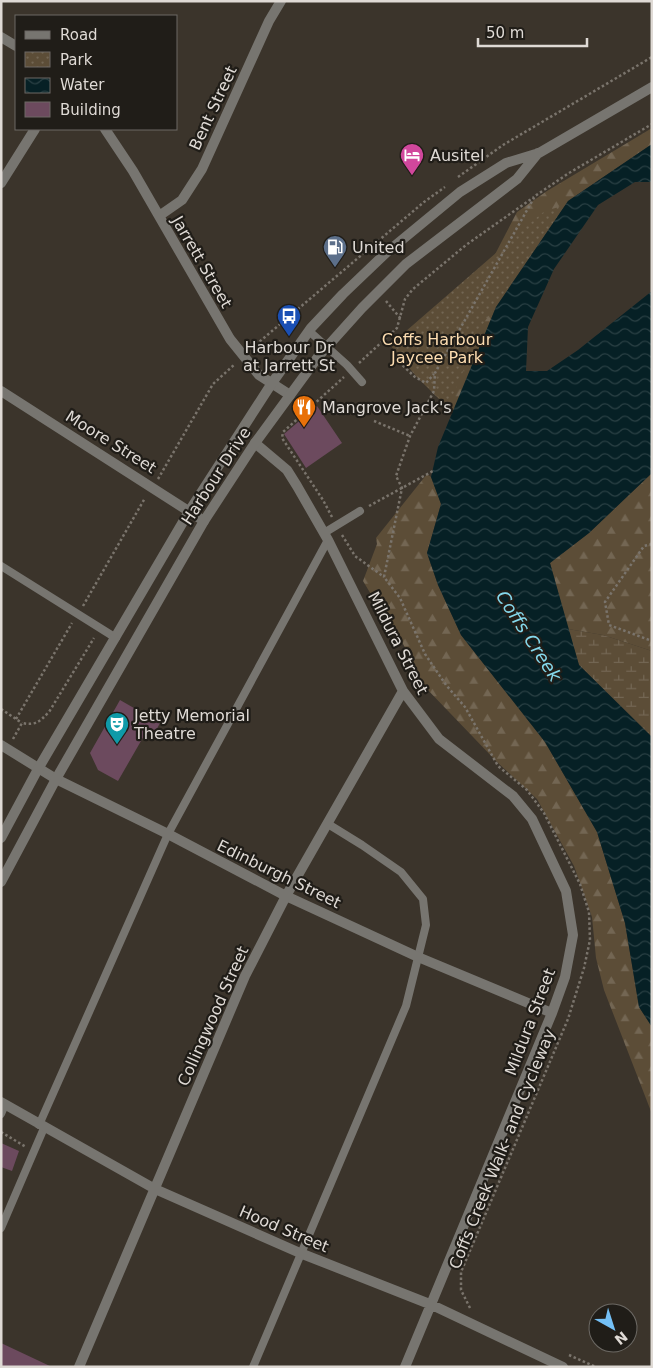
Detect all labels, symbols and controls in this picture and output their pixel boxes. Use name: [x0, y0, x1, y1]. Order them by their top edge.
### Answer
legend: [15, 15, 178, 130]
scale bar: [478, 15, 587, 47]
text: 50 m: [486, 24, 524, 42]
text: Road: [60, 26, 98, 44]
text: Park: [60, 51, 93, 69]
street label: Bent Street: [185, 63, 241, 153]
text: Water: [60, 76, 105, 94]
text: Building: [60, 101, 121, 119]
hotel icon: Ausitel: [399, 142, 425, 176]
place label: Ausitel: [430, 146, 484, 165]
street label: Jarrett Street: [167, 212, 236, 311]
fuel station icon: United: [322, 234, 348, 268]
place label: United: [352, 238, 405, 257]
bus stop icon: Harbour Dr at Jarrett St: [276, 303, 302, 337]
park label: Coffs Harbour Jaycee Park: [382, 330, 493, 367]
place label: Harbour Dr at Jarrett St: [243, 338, 335, 375]
restaurant icon: Mangrove Jack's: [291, 394, 317, 428]
place label: Mangrove Jack's: [322, 398, 452, 417]
street label: Moore Street: [62, 407, 160, 477]
street label: Harbour Drive: [177, 424, 255, 528]
water label: Coffs Creek: [492, 587, 567, 687]
street label: Mildura Street: [364, 588, 432, 698]
place label: Jetty Memorial Theatre: [133, 706, 250, 743]
theatre icon: Jetty Memorial Theatre: [104, 711, 130, 745]
street label: Edinburgh Street: [214, 836, 344, 912]
street label: Collingwood Street: [174, 943, 252, 1089]
street label: Mildura Street: [501, 966, 559, 1078]
street label: Coffs Creek Walk- and Cycleway: [445, 1026, 559, 1272]
street label: Hood Street: [236, 1202, 332, 1256]
north arrow: [588, 1303, 638, 1353]
text: N: [612, 1328, 631, 1348]

